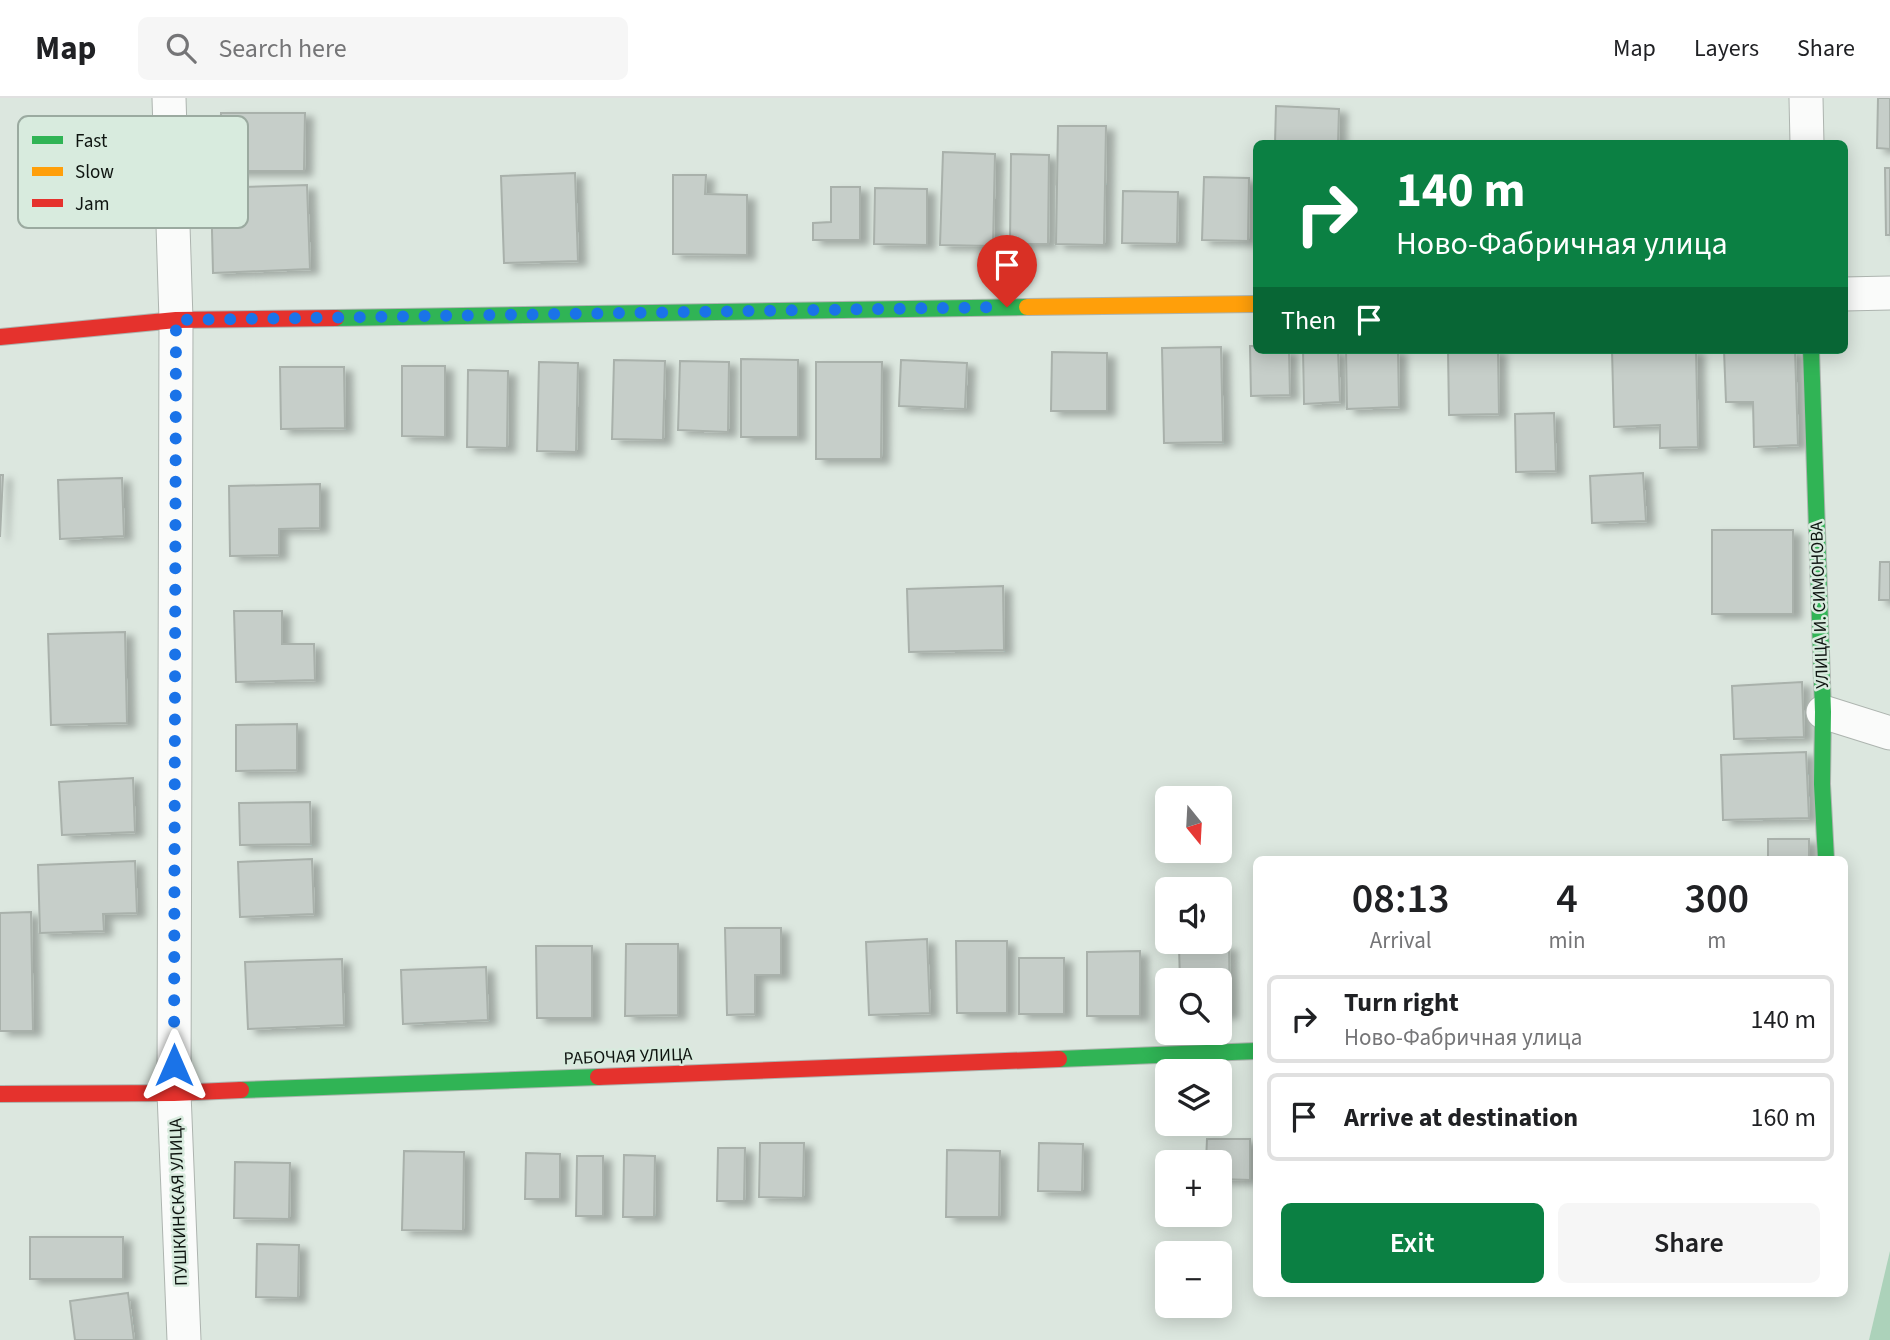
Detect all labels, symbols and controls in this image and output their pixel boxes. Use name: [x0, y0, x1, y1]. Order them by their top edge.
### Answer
search box: [138, 17, 628, 80]
text: Map: [35, 25, 96, 72]
icon: search: [162, 29, 200, 67]
text: Search here: [218, 30, 347, 67]
text: Map: [1613, 31, 1656, 66]
text: Layers: [1694, 31, 1759, 66]
text: Share: [1797, 31, 1855, 66]
legend: [18, 116, 248, 228]
text: Fast: [75, 128, 108, 155]
text: 140 m: [1396, 156, 1525, 226]
text: Slow: [75, 159, 114, 186]
icon: right: [1281, 168, 1372, 259]
text: Jam: [75, 191, 109, 218]
text: Ново-Фабричная улица: [1396, 221, 1728, 267]
pin: [977, 235, 1037, 307]
icon: arrive: [988, 246, 1026, 284]
icon: arrive: [1350, 301, 1388, 339]
text: Then: [1281, 302, 1336, 339]
street label: УЛИЦА И. СИМОНОВА: [1804, 521, 1835, 689]
north arrow: [1155, 786, 1232, 863]
map controls: [1155, 786, 1232, 1318]
text: 08:13: [1352, 869, 1450, 929]
text: 4: [1556, 869, 1578, 929]
text: 300: [1685, 869, 1749, 929]
button: sound: [1155, 877, 1232, 954]
text: Arrival: [1370, 924, 1432, 957]
text: min: [1548, 924, 1586, 957]
text: m: [1707, 924, 1726, 957]
button: search: [1155, 968, 1232, 1045]
text: Turn right: [1344, 984, 1459, 1021]
icon: right: [1285, 1000, 1323, 1038]
text: 140 m: [1750, 1001, 1816, 1038]
text: Ново-Фабричная улица: [1344, 1021, 1582, 1054]
position arrow: [137, 1028, 211, 1102]
street label: РАБОЧАЯ УЛИЦА: [563, 1042, 693, 1071]
button: layers: [1155, 1059, 1232, 1136]
icon: arrive: [1285, 1098, 1323, 1136]
text: Arrive at destination: [1344, 1099, 1578, 1136]
text: 160 m: [1750, 1099, 1816, 1136]
street label: ПУШКИНСКАЯ УЛИЦА: [163, 1117, 194, 1286]
button: +: [1155, 1150, 1232, 1227]
button: Exit: [1281, 1203, 1544, 1283]
button: Share: [1558, 1203, 1820, 1283]
button: −: [1155, 1241, 1232, 1318]

